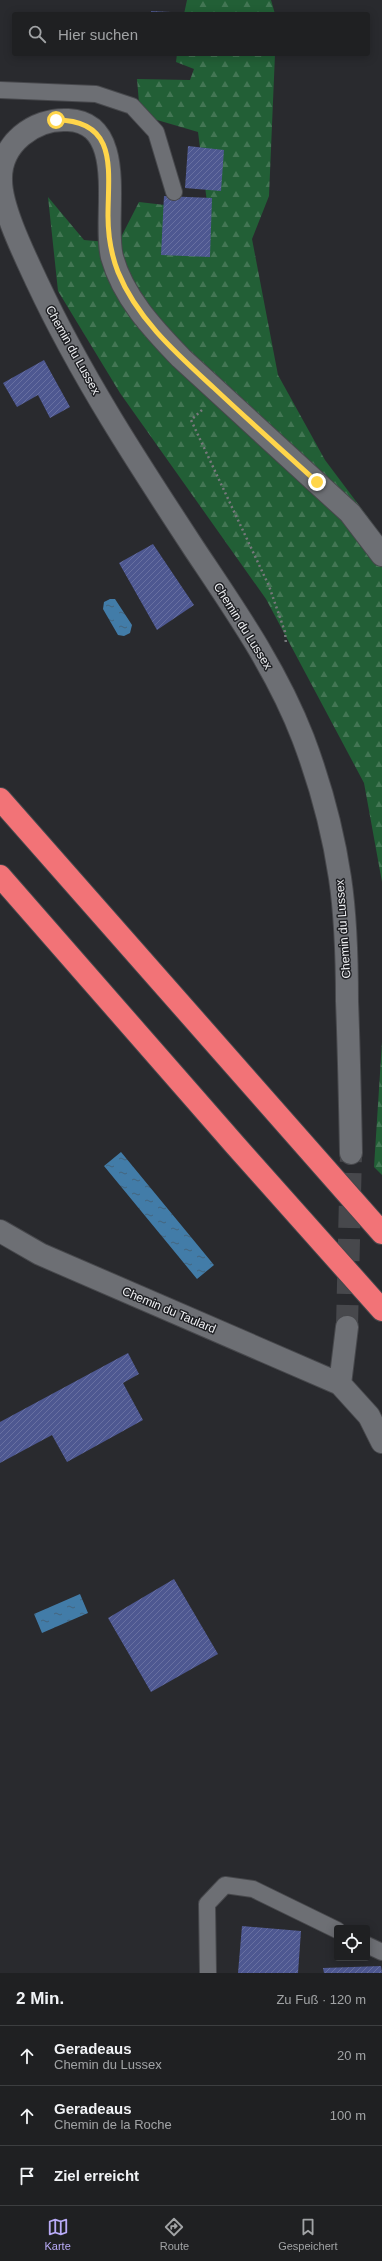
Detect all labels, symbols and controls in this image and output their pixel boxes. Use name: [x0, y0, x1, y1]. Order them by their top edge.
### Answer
search box: [12, 12, 370, 56]
icon: search: [26, 23, 48, 45]
text: Hier suchen: [58, 26, 138, 43]
route start: [47, 111, 65, 129]
street label: Chemin du Lussex: [43, 303, 103, 397]
route end: [308, 473, 326, 491]
street label: Chemin du Lussex: [211, 580, 275, 672]
street label: Chemin du Lussex: [333, 879, 353, 979]
street label: Chemin du Taulard: [120, 1284, 218, 1336]
map controls: [334, 1925, 370, 1961]
button: locate: [334, 1925, 370, 1961]
text: 2 Min.: [16, 1989, 64, 2008]
text: Zu Fuß · 120 m: [276, 1992, 366, 2007]
text: Geradeaus: [54, 2040, 132, 2057]
icon: ahead: [16, 2045, 38, 2067]
text: 20 m: [337, 2048, 366, 2063]
text: Chemin du Lussex: [54, 2057, 162, 2072]
text: Geradeaus: [54, 2100, 132, 2117]
icon: ahead: [16, 2105, 38, 2127]
text: 100 m: [330, 2108, 366, 2123]
text: Chemin de la Roche: [54, 2117, 172, 2132]
icon: arrive: [16, 2165, 38, 2187]
text: Ziel erreicht: [54, 2167, 139, 2184]
tab: Karte: [45, 2216, 71, 2252]
tab: Route: [160, 2216, 189, 2252]
tab: Gespeichert: [278, 2216, 337, 2252]

